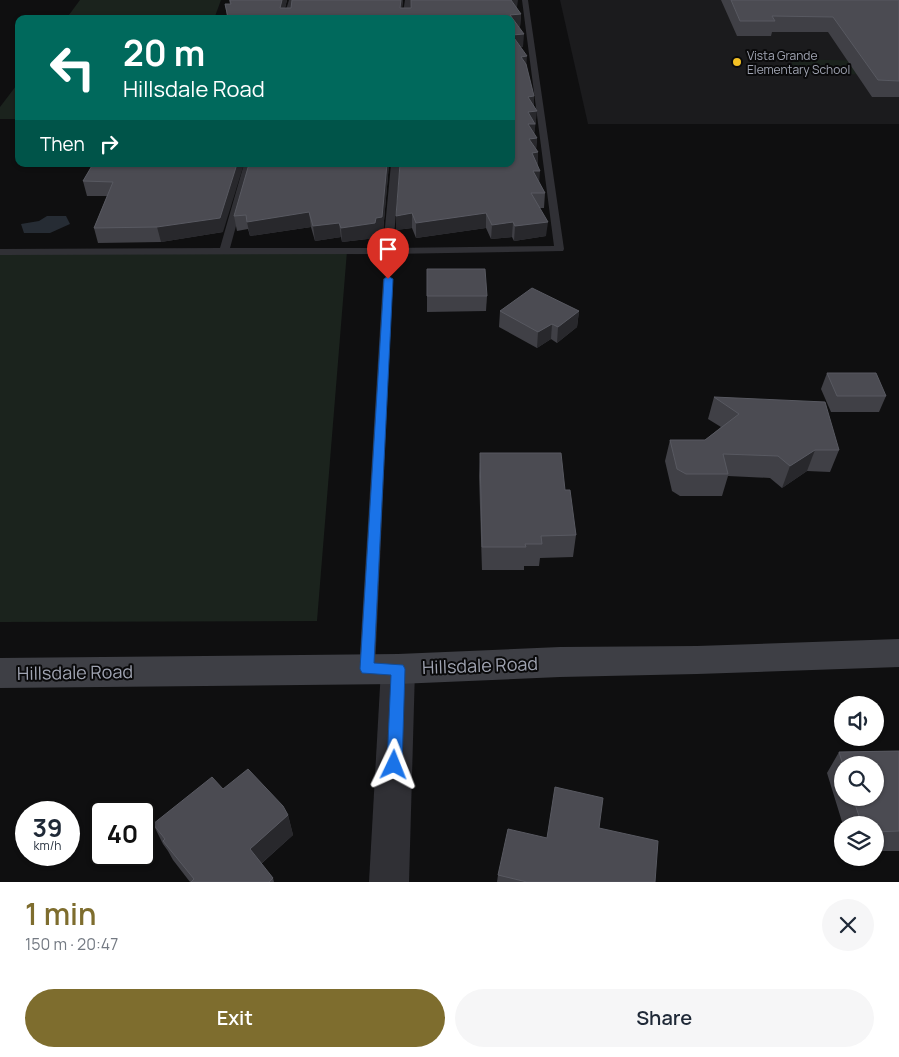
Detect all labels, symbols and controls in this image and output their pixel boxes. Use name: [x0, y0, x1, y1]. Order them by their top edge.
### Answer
text: 20 m: [123, 29, 205, 77]
icon: left: [40, 35, 105, 100]
place label: Vista Grande Elementary School: [747, 47, 850, 78]
marker: Vista Grande Elementary School: [731, 56, 743, 68]
text: Hillsdale Road: [123, 74, 265, 104]
icon: right: [95, 130, 123, 158]
text: Then: [40, 131, 85, 157]
pin: [367, 228, 409, 279]
icon: arrive: [374, 235, 402, 263]
street label: Hillsdale Road: [422, 651, 538, 679]
street label: Hillsdale Road: [17, 659, 133, 685]
map controls: [834, 696, 884, 866]
button: sound: [834, 696, 884, 746]
position arrow: [367, 738, 419, 790]
button: search: [834, 756, 884, 806]
speed limit sign: 40: [90, 801, 155, 866]
text: 39: [32, 810, 63, 845]
button: layers: [834, 816, 884, 866]
text: km/h: [34, 837, 61, 854]
text: 1 min: [25, 893, 97, 934]
button: close: [822, 899, 874, 951]
text: 150 m · 20:47: [25, 933, 118, 955]
button: Exit: [25, 989, 445, 1047]
button: Share: [455, 989, 874, 1047]

